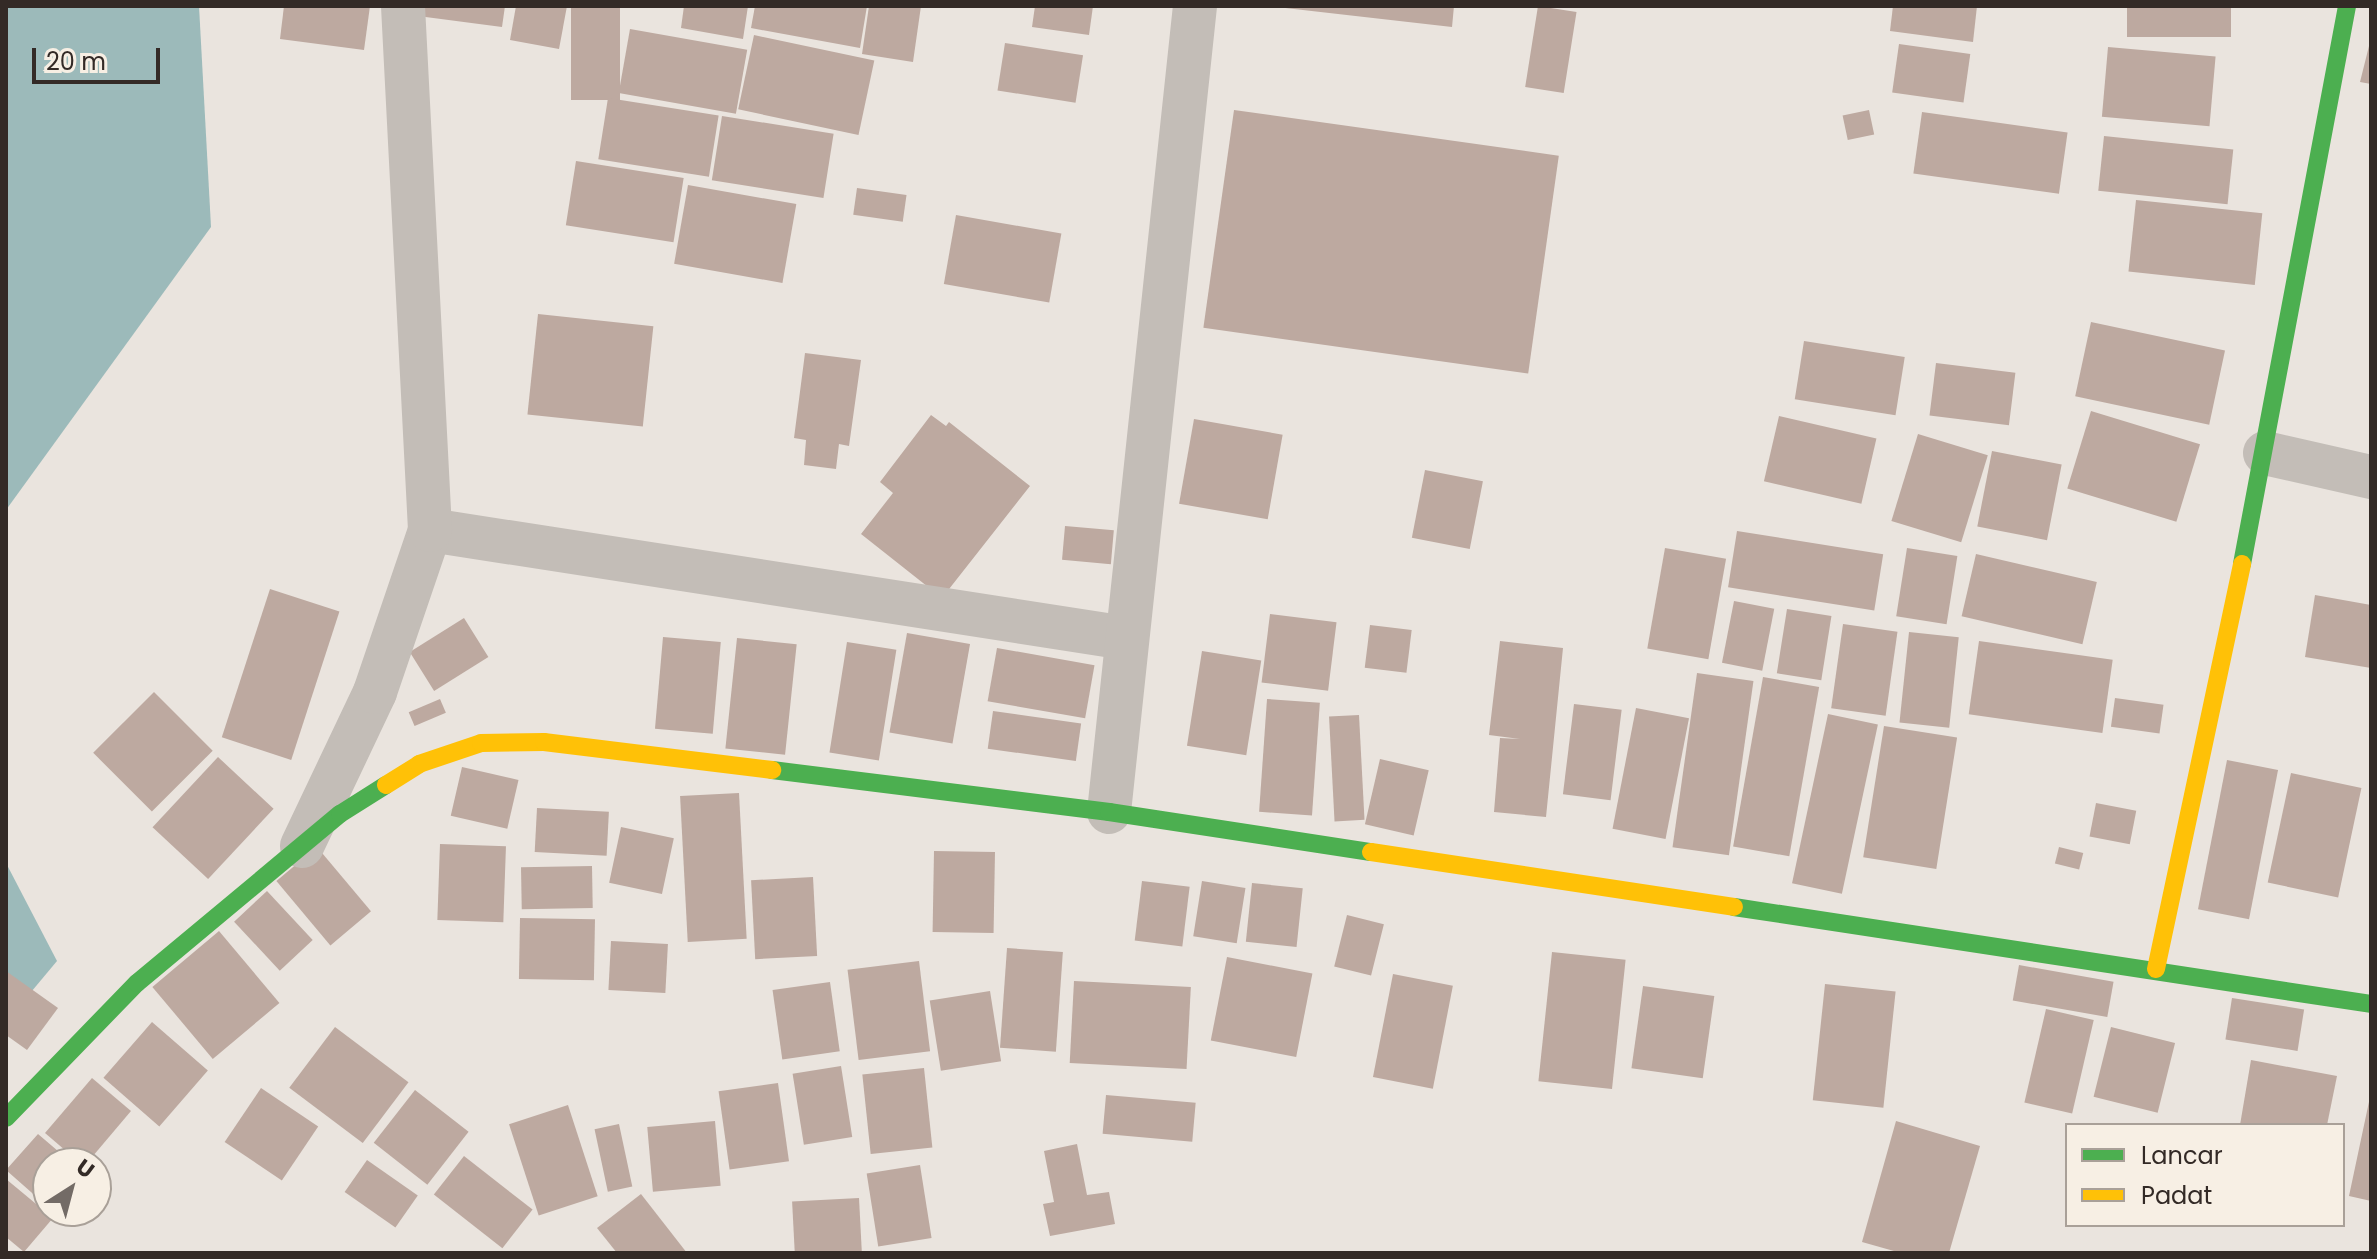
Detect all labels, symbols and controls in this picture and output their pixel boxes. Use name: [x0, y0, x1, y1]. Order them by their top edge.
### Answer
scale bar: [36, 32, 164, 82]
text: 20 m: [46, 45, 106, 78]
legend: [2065, 1123, 2345, 1227]
text: Lancar: [2141, 1139, 2223, 1172]
north arrow: [32, 1147, 112, 1227]
text: U: [70, 1152, 101, 1186]
text: Padat: [2141, 1179, 2212, 1212]

